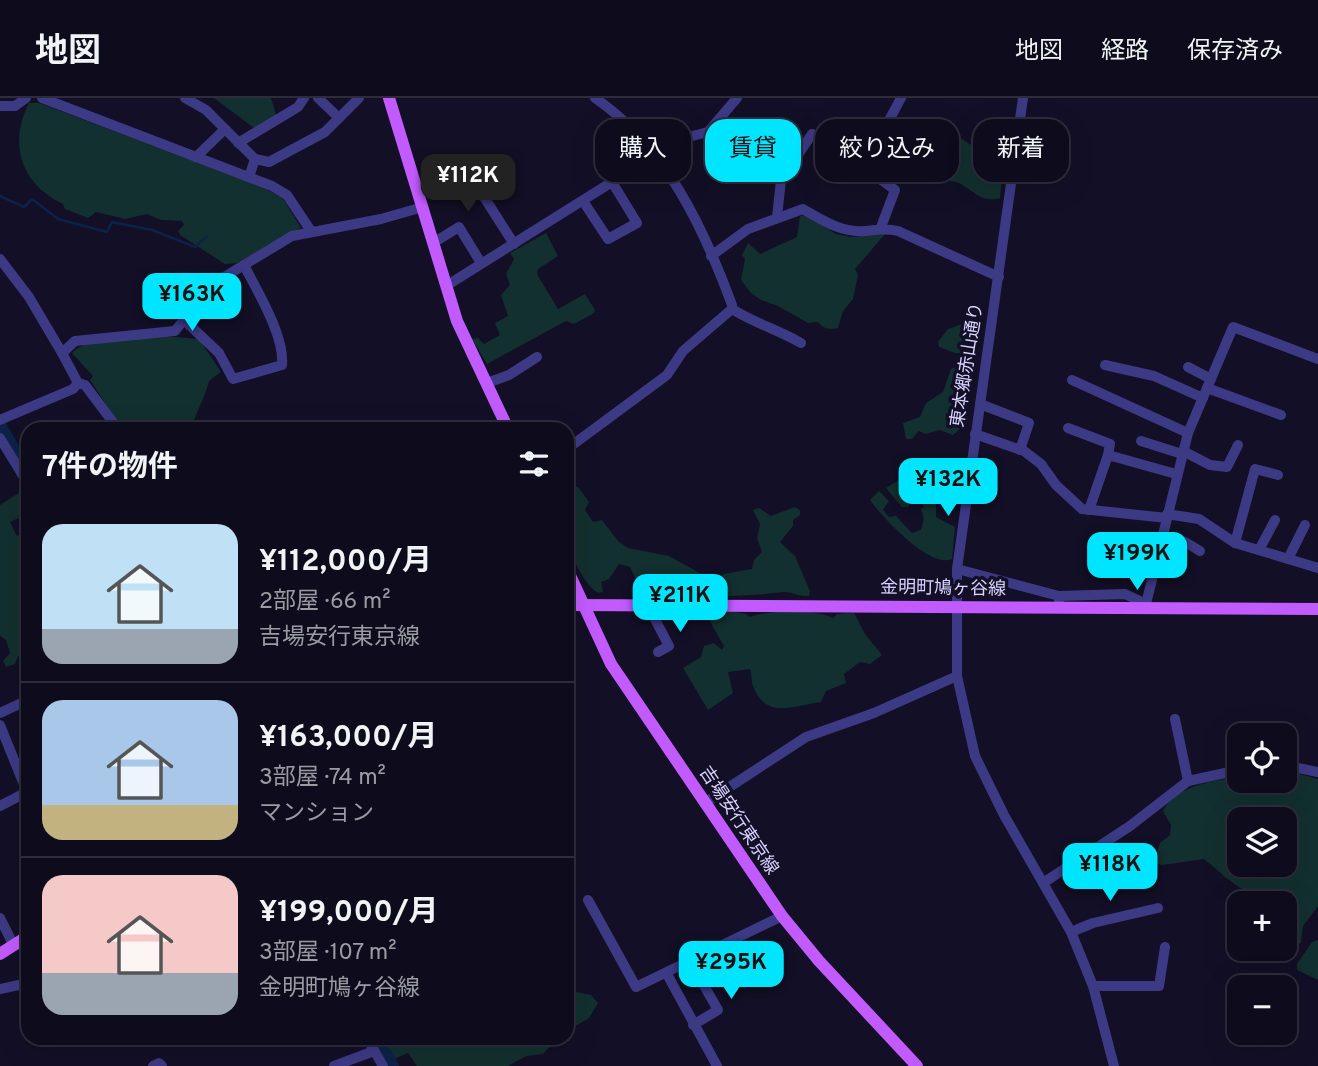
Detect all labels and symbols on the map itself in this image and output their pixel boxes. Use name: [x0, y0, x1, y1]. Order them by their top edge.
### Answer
pin: ¥112K: [419, 155, 517, 214]
pin: ¥163K: [143, 274, 241, 333]
street label: 東本郷赤山通り: [947, 301, 989, 429]
pin: ¥132K: [899, 458, 997, 518]
pin: ¥199K: [1088, 532, 1186, 592]
pin: ¥211K: [631, 574, 729, 634]
street label: 金明町鳩ヶ谷線: [880, 576, 1006, 602]
street label: 吉場安行東京線: [693, 762, 783, 880]
pin: ¥118K: [1061, 844, 1159, 903]
pin: ¥295K: [682, 942, 780, 1001]

